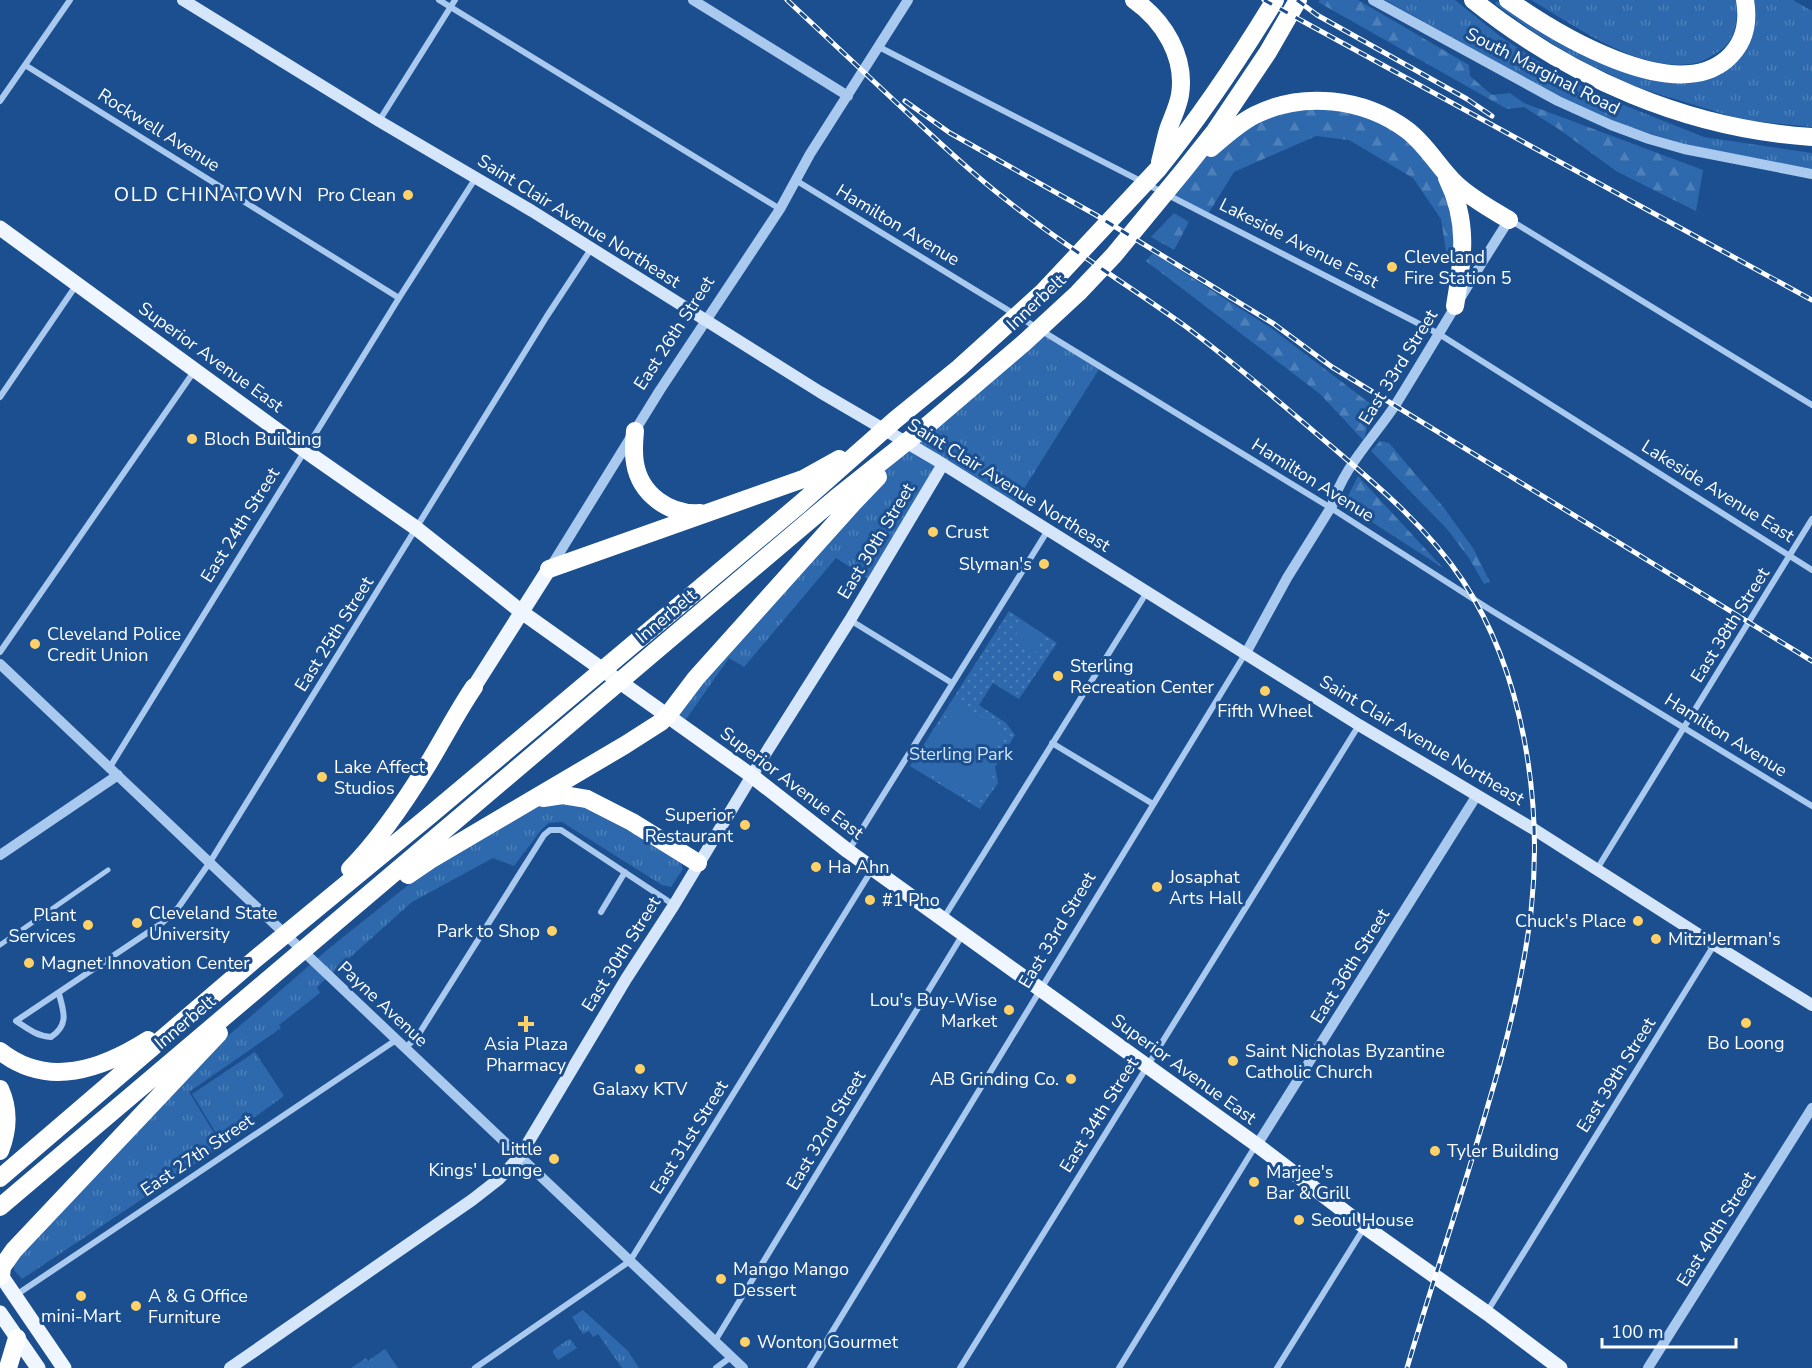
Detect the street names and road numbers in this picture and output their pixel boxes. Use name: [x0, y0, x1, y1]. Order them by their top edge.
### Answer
street label: South Marginal Road: [1462, 22, 1624, 120]
street label: Rockwell Avenue: [93, 83, 225, 177]
street label: Saint Clair Avenue Northeast: [473, 149, 686, 294]
street label: Hamilton Avenue: [832, 179, 964, 271]
street label: Lakeside Avenue East: [1215, 192, 1383, 294]
street label: Innerbelt: [1001, 268, 1071, 336]
street label: East 26th Street: [628, 271, 720, 395]
street label: Superior Avenue East: [134, 296, 289, 418]
street label: East 33rd Street: [1353, 304, 1443, 429]
street label: Saint Clair Avenue Northeast: [903, 413, 1116, 558]
street label: Hamilton Avenue: [1247, 433, 1379, 527]
street label: Lakeside Avenue East: [1637, 434, 1800, 548]
street label: East 24th Street: [195, 462, 285, 587]
street label: East 30th Street: [832, 478, 920, 603]
street label: East 38th Street: [1685, 562, 1775, 687]
street label: East 25th Street: [289, 571, 379, 696]
street label: Innerbelt: [630, 583, 702, 649]
street label: Saint Clair Avenue Northeast: [1315, 669, 1529, 811]
street label: Hamilton Avenue: [1660, 688, 1792, 782]
street label: Superior Avenue East: [715, 721, 869, 845]
street label: East 33rd Street: [1013, 867, 1102, 993]
street label: East 30th Street: [576, 891, 666, 1016]
street label: East 36th Street: [1305, 903, 1395, 1028]
street label: Payne Avenue: [333, 956, 433, 1052]
street label: Innerbelt: [149, 989, 221, 1055]
street label: Superior Avenue East: [1107, 1008, 1262, 1130]
street label: East 39th Street: [1571, 1012, 1661, 1137]
street label: East 34th Street: [1054, 1052, 1144, 1177]
street label: East 32nd Street: [781, 1065, 872, 1194]
street label: East 31st Street: [644, 1075, 734, 1198]
street label: East 27th Street: [136, 1108, 259, 1202]
street label: East 40th Street: [1671, 1166, 1761, 1291]

